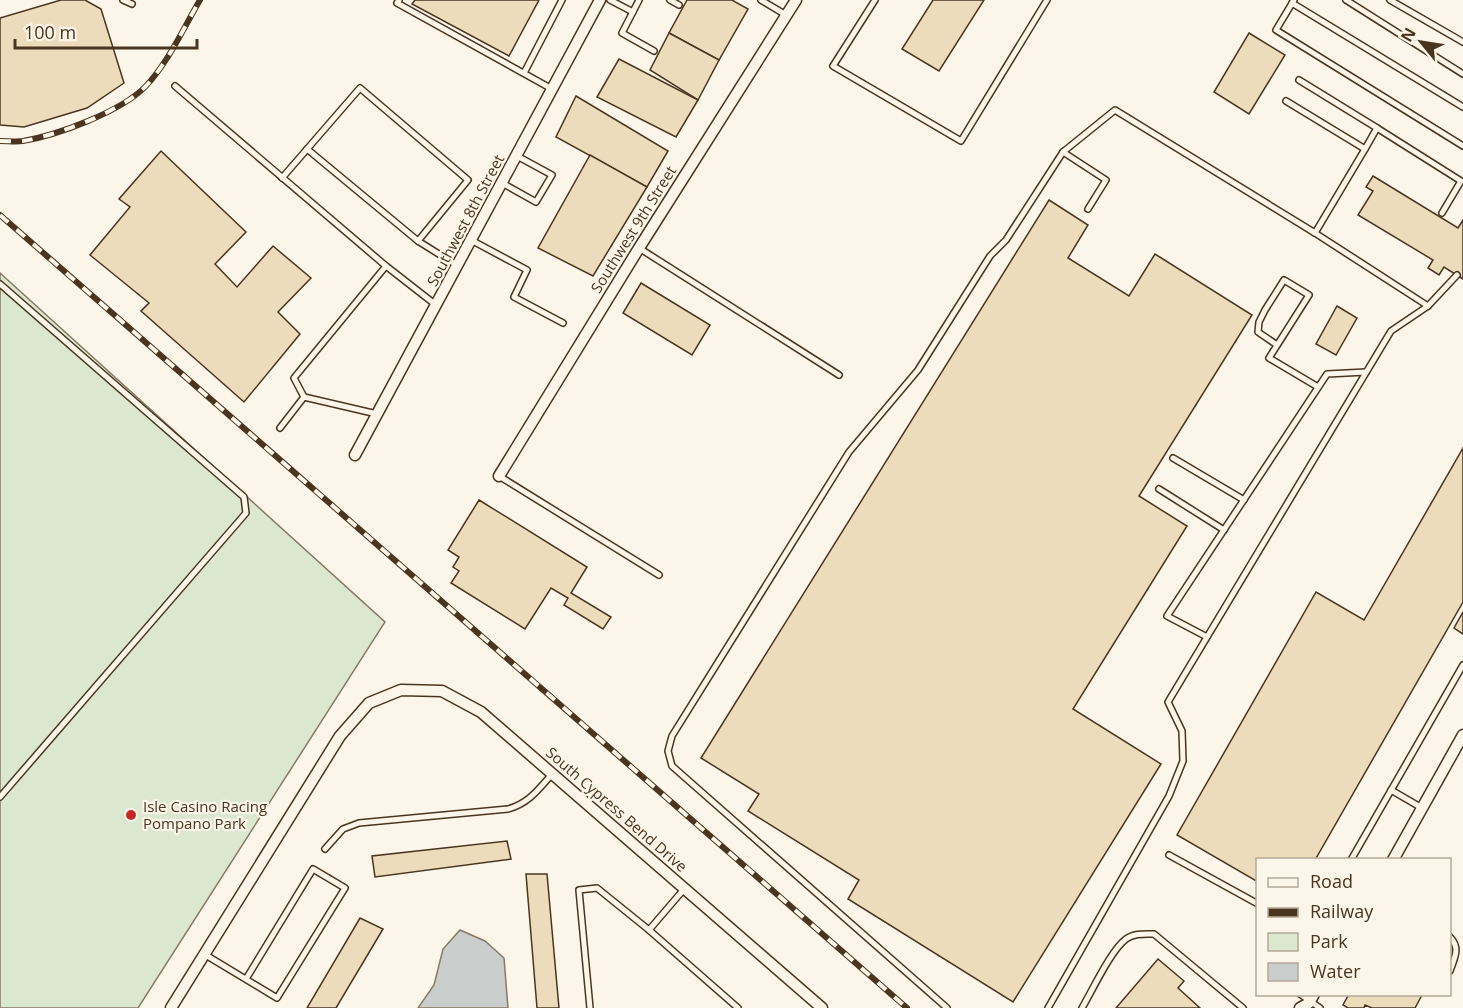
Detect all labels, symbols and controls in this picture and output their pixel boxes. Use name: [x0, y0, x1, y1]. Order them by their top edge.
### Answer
scale bar: [15, 12, 196, 50]
north arrow: [1391, 12, 1451, 72]
text: 100 m: [24, 20, 76, 44]
text: N: [1395, 23, 1421, 46]
street label: Southwest 8th Street: [422, 151, 508, 289]
street label: Southwest 9th Street: [586, 162, 680, 296]
street label: South Cypress Bend Drive: [542, 742, 692, 876]
place label: Isle Casino Racing Pompano Park: [143, 796, 267, 833]
marker: Isle Casino Racing Pompano Park: [124, 808, 138, 822]
legend: [1256, 858, 1451, 996]
text: Road: [1310, 869, 1353, 893]
text: Railway: [1310, 899, 1374, 923]
text: Park: [1310, 929, 1348, 953]
text: Water: [1310, 959, 1361, 983]

